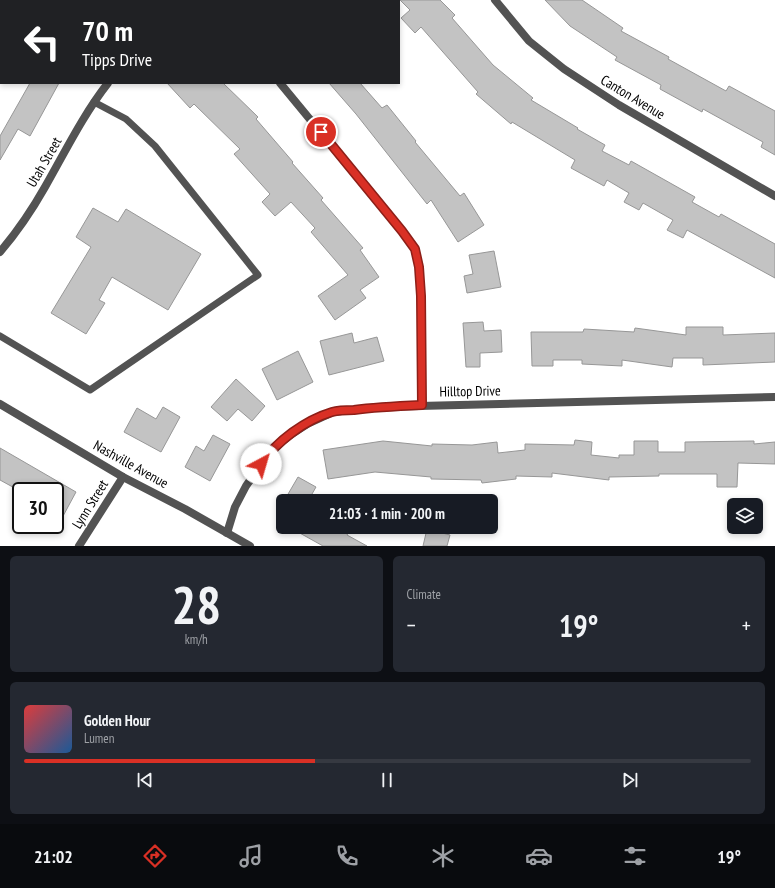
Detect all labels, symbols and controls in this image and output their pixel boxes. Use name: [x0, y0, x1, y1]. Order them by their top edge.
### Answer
text: 70 m: [82, 12, 133, 49]
icon: left: [16, 16, 68, 68]
text: Tipps Drive: [82, 48, 152, 71]
street label: Canton Avenue: [598, 71, 669, 123]
pin: [304, 115, 338, 149]
icon: arrive: [310, 121, 332, 143]
street label: Utah Street: [22, 134, 66, 190]
street label: Hilltop Drive: [439, 381, 501, 401]
street label: Nashville Avenue: [90, 436, 172, 492]
position arrow: [240, 443, 282, 485]
street label: Lynn Street: [68, 476, 112, 532]
speed limit sign: 30: [12, 482, 64, 534]
map controls: [727, 498, 763, 534]
button: layers: [727, 498, 763, 534]
text: 21:03 · 1 min · 200 m: [329, 504, 445, 523]
text: 28: [171, 571, 221, 638]
text: Climate: [407, 586, 441, 603]
text: 19°: [559, 606, 599, 645]
text: −: [407, 611, 416, 639]
text: +: [742, 611, 751, 639]
text: km/h: [185, 631, 208, 648]
text: Golden Hour: [84, 711, 151, 730]
text: Lumen: [84, 730, 114, 747]
icon: previous: [134, 769, 156, 791]
icon: pause: [376, 769, 398, 791]
icon: next: [619, 769, 641, 791]
icon: directions: [141, 842, 169, 870]
icon: music: [237, 842, 265, 870]
icon: phone: [333, 842, 361, 870]
icon: climate: [429, 842, 457, 870]
icon: car: [525, 842, 553, 870]
icon: filters: [621, 842, 649, 870]
text: 21:02: [34, 845, 73, 868]
text: 19°: [717, 845, 741, 868]

